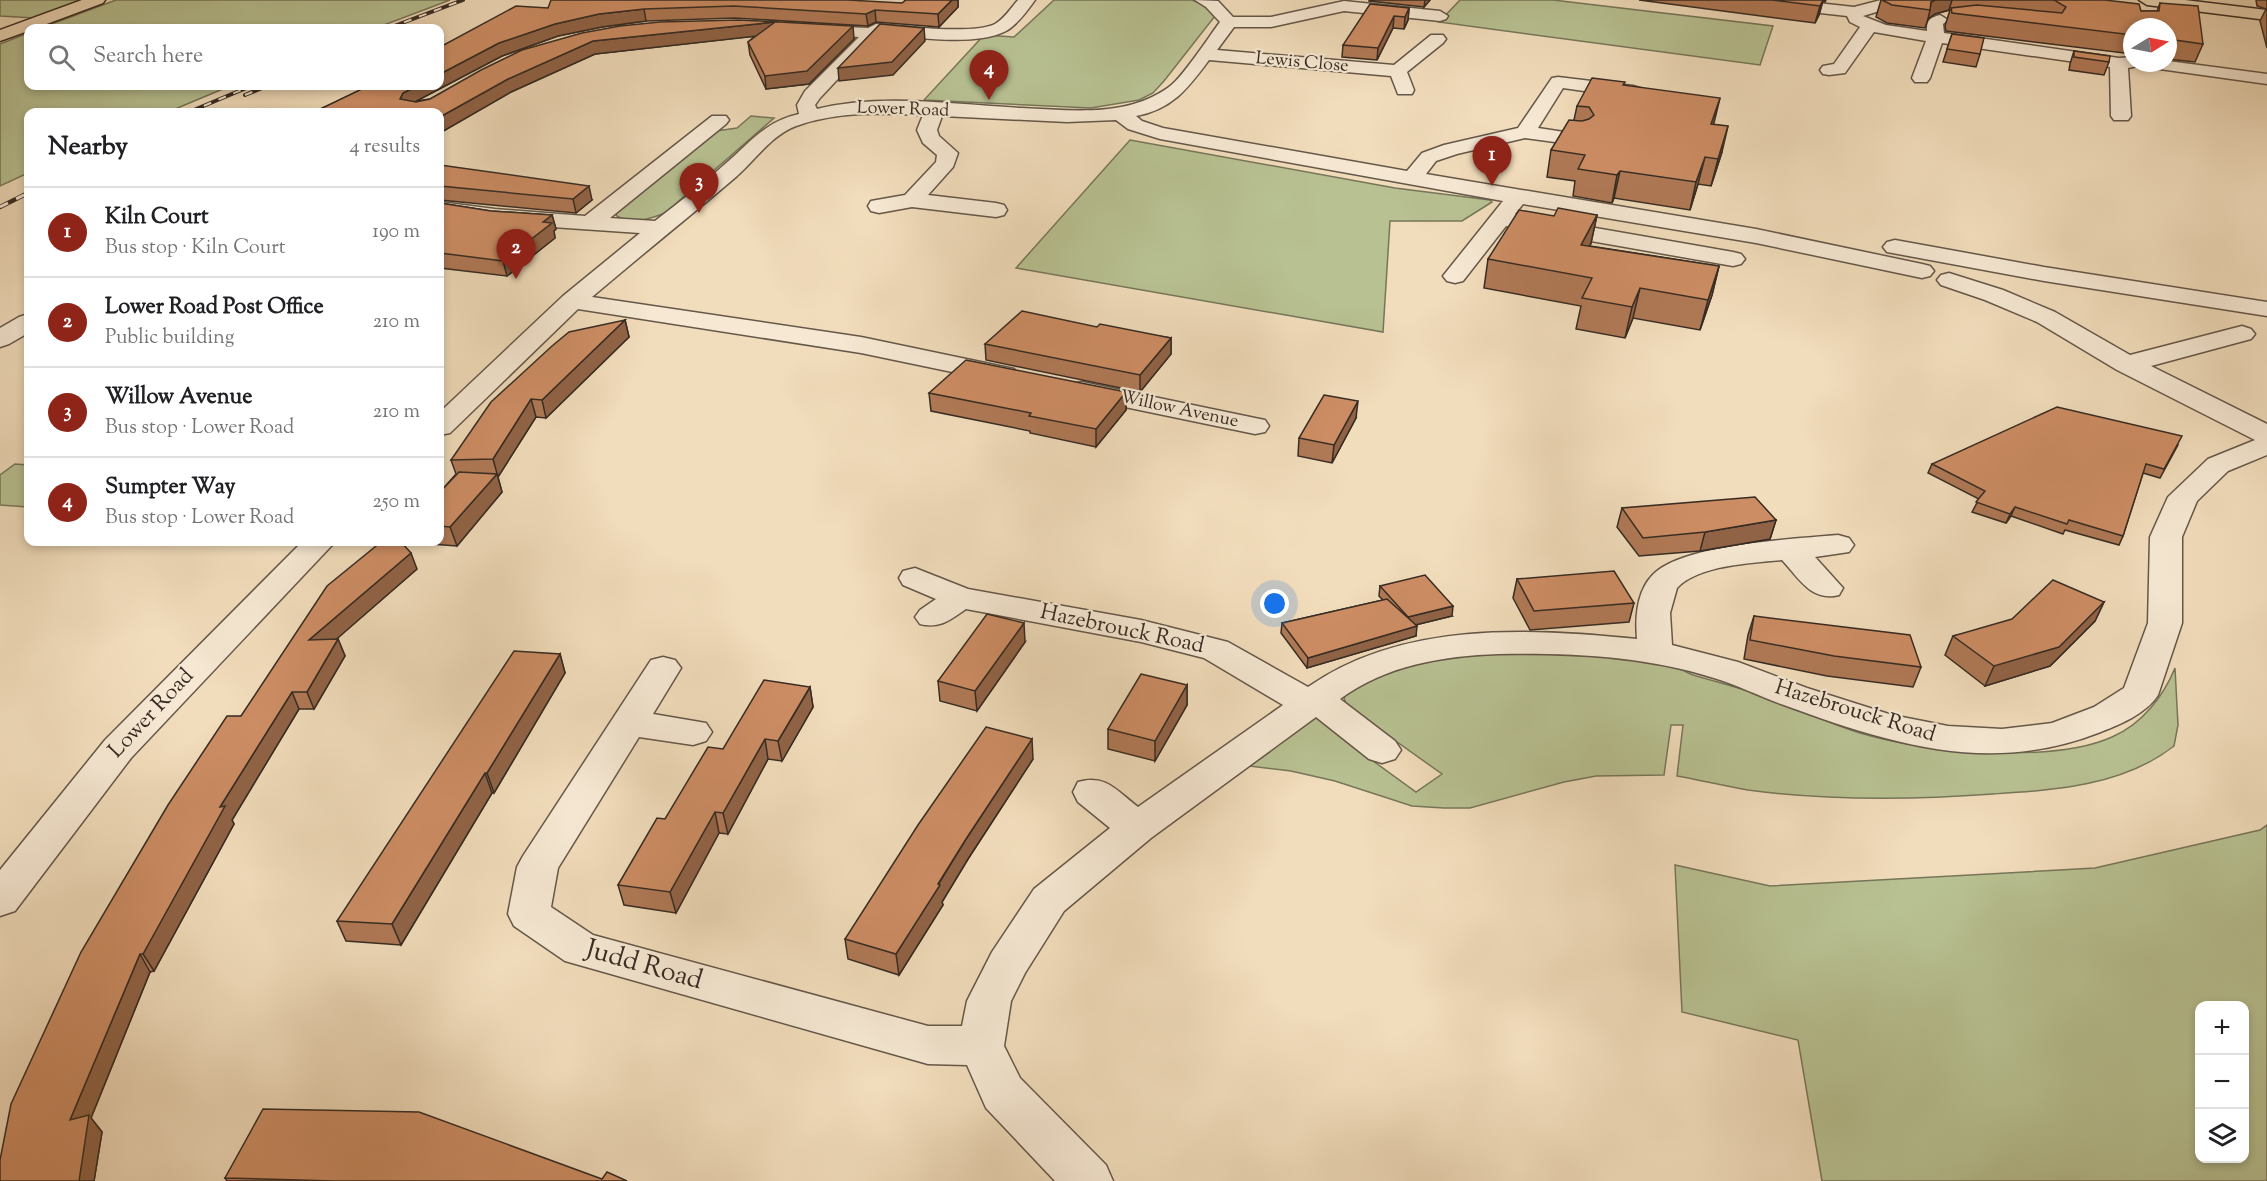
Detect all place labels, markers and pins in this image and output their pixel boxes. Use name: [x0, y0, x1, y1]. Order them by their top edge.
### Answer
pin: 4: [970, 51, 1008, 100]
pin: 1: [1472, 136, 1512, 186]
pin: 3: [680, 164, 718, 213]
pin: 2: [496, 230, 536, 279]

